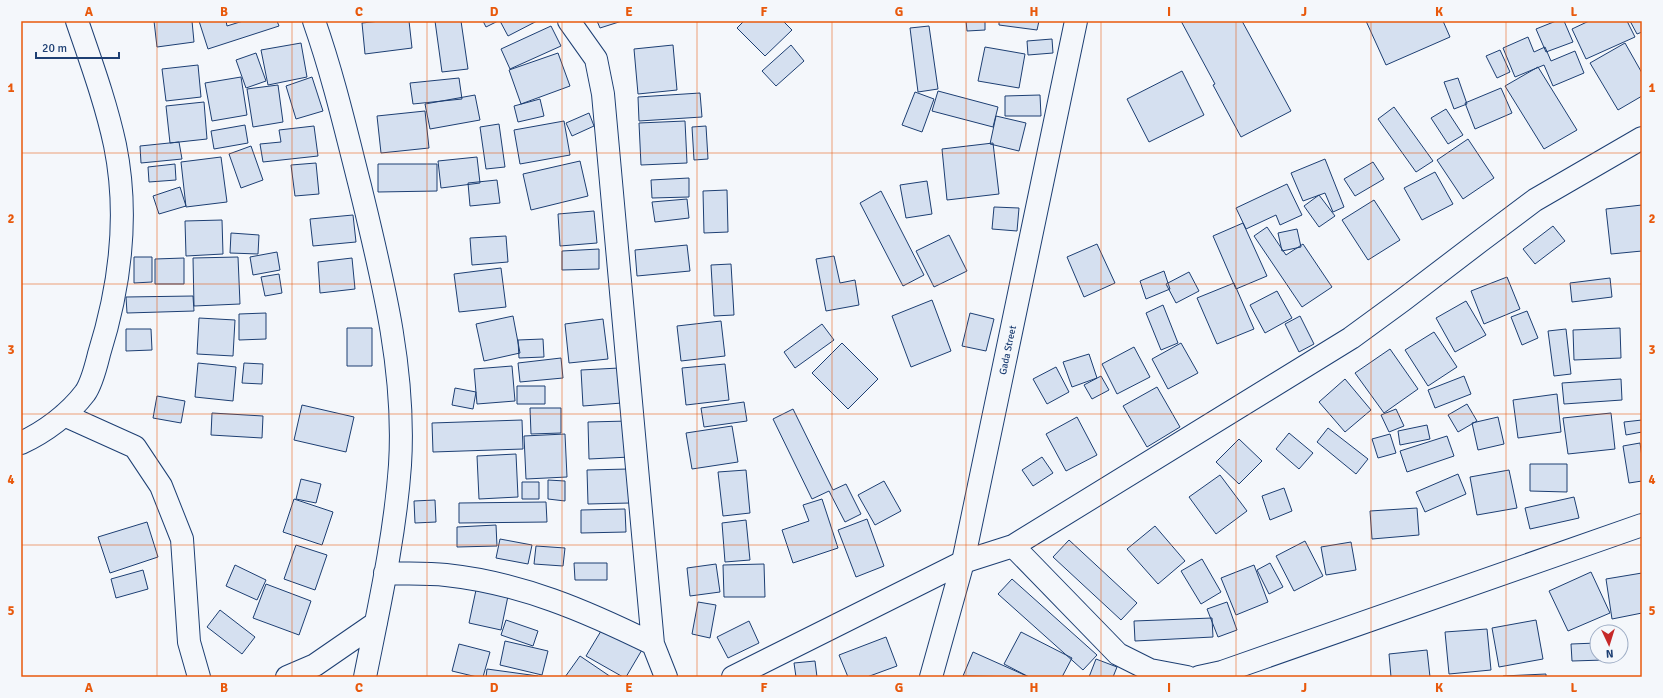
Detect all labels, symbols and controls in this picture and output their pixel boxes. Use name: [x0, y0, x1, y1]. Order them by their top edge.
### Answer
text: A: [85, 4, 94, 20]
text: B: [220, 4, 228, 20]
text: C: [355, 4, 363, 20]
text: D: [490, 4, 499, 20]
text: E: [625, 4, 633, 20]
text: F: [761, 4, 768, 20]
text: G: [895, 4, 903, 20]
text: H: [1030, 4, 1038, 20]
text: I: [1167, 4, 1171, 20]
text: J: [1301, 4, 1307, 20]
text: K: [1435, 4, 1443, 20]
text: L: [1571, 4, 1578, 20]
scale bar: [36, 34, 119, 60]
text: 20 m: [42, 41, 67, 56]
text: 1: [7, 80, 15, 96]
text: 1: [1648, 80, 1656, 96]
text: 2: [7, 211, 15, 227]
text: 2: [1648, 211, 1656, 227]
street label: Gada Street: [997, 324, 1019, 376]
text: 3: [7, 342, 15, 358]
text: 3: [1648, 342, 1656, 358]
text: 4: [7, 472, 15, 488]
text: 4: [1648, 472, 1656, 488]
text: 5: [7, 603, 15, 619]
text: 5: [1648, 603, 1656, 619]
north arrow: [1589, 624, 1629, 664]
text: N: [1605, 647, 1614, 660]
text: A: [85, 680, 94, 696]
text: B: [220, 680, 228, 696]
text: C: [355, 680, 363, 696]
text: D: [490, 680, 499, 696]
text: E: [625, 680, 633, 696]
text: F: [761, 680, 768, 696]
text: G: [895, 680, 903, 696]
text: H: [1030, 680, 1038, 696]
text: I: [1167, 680, 1171, 696]
text: J: [1301, 680, 1307, 696]
text: K: [1435, 680, 1443, 696]
text: L: [1571, 680, 1578, 696]

